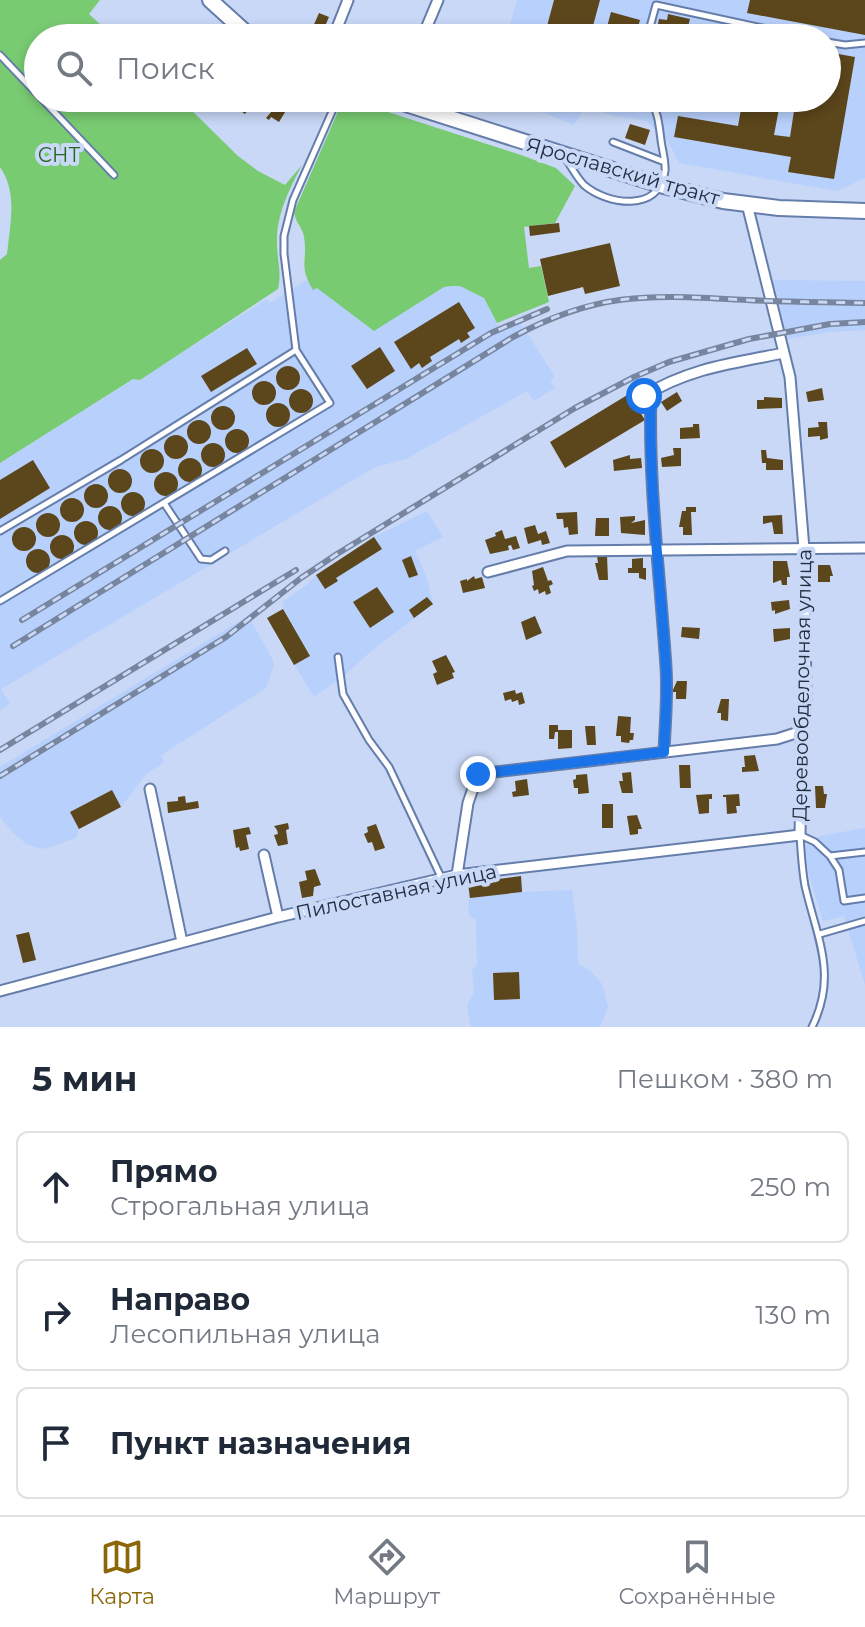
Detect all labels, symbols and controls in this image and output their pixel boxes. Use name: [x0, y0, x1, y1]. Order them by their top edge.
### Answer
search box: [24, 24, 841, 112]
icon: search: [52, 46, 96, 90]
text: Поиск: [116, 50, 215, 87]
street label: Ярославский тракт: [524, 132, 723, 210]
park label: СНТ: [38, 143, 80, 167]
route start: [626, 378, 662, 414]
street label: Деревообделочная улица: [788, 549, 816, 821]
route end: [460, 756, 496, 792]
street label: Пилоставная улица: [293, 859, 499, 925]
text: 5 мин: [32, 1058, 137, 1100]
text: Пешком · 380 m: [617, 1063, 833, 1095]
text: Прямо: [110, 1153, 218, 1190]
icon: ahead: [34, 1165, 78, 1209]
text: 250 m: [750, 1171, 831, 1203]
text: Строгальная улица: [110, 1190, 370, 1222]
text: Направо: [110, 1281, 250, 1318]
icon: right: [34, 1293, 78, 1337]
text: 130 m: [755, 1299, 831, 1331]
text: Лесопильная улица: [110, 1318, 380, 1350]
icon: arrive: [34, 1421, 78, 1465]
text: Пункт назначения: [110, 1425, 411, 1462]
tab: Карта: [89, 1535, 155, 1610]
tab: Маршрут: [333, 1535, 440, 1610]
tab: Сохранённые: [619, 1535, 776, 1610]

